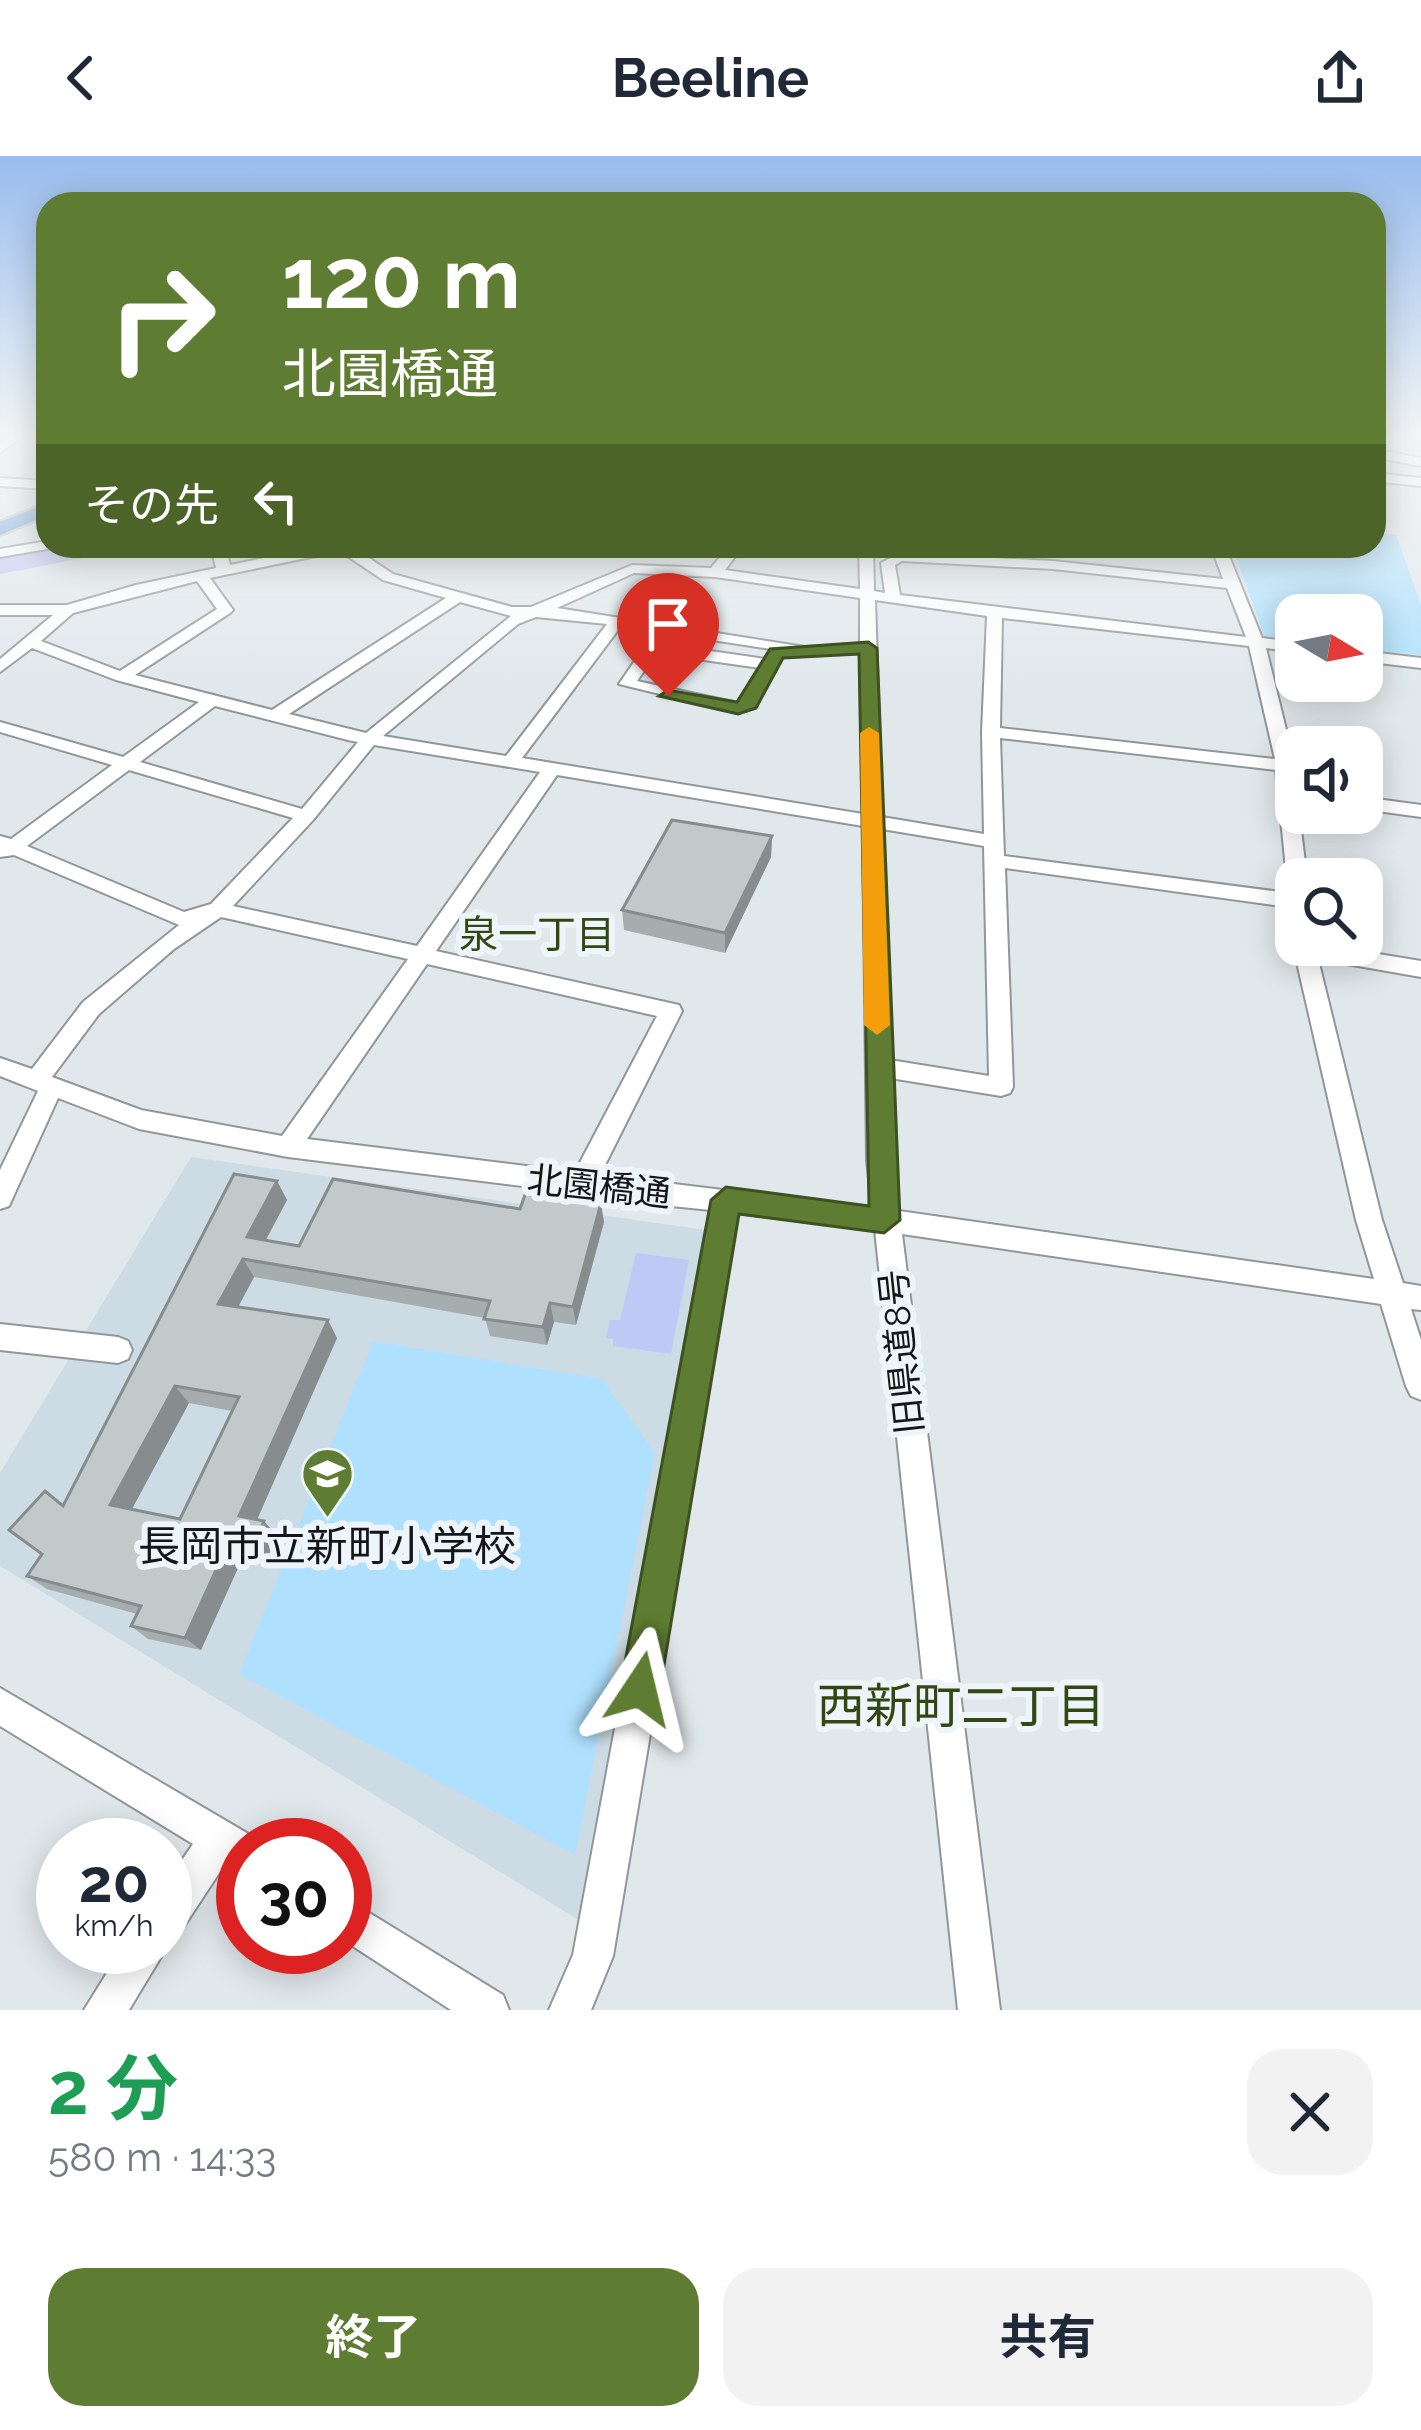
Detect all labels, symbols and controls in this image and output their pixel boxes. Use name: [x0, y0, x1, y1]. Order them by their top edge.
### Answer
icon: back: [48, 45, 114, 111]
icon: share: [1307, 45, 1373, 111]
text: Beeline: [612, 46, 809, 110]
text: 120 m: [282, 229, 521, 328]
icon: right: [84, 240, 240, 396]
text: 北園橋通: [282, 342, 498, 406]
icon: left: [243, 468, 309, 534]
text: その先: [84, 479, 219, 532]
pin: [617, 573, 719, 696]
icon: arrive: [635, 591, 701, 657]
north arrow: [1275, 594, 1383, 702]
map controls: [1275, 594, 1383, 966]
button: sound: [1275, 726, 1383, 834]
button: search: [1275, 858, 1383, 966]
district label: 泉一丁目: [459, 911, 615, 957]
street label: 北園橋通: [525, 1158, 673, 1214]
street label: 旧県道8号: [871, 1268, 931, 1436]
school or university icon: 長岡市立新町小学校: [299, 1446, 355, 1520]
place label: 長岡市立新町小学校: [138, 1522, 516, 1571]
position arrow: [577, 1626, 703, 1752]
district label: 西新町二丁目: [817, 1678, 1105, 1734]
speed limit sign: 30: [216, 1818, 372, 1974]
text: 20: [79, 1846, 149, 1916]
text: km/h: [74, 1908, 154, 1943]
text: 2 分: [48, 2046, 178, 2131]
button: close: [1247, 2049, 1373, 2175]
text: 580 m · 14:33: [48, 2134, 276, 2180]
button: 終了: [48, 2268, 699, 2406]
button: 共有: [723, 2268, 1373, 2406]

